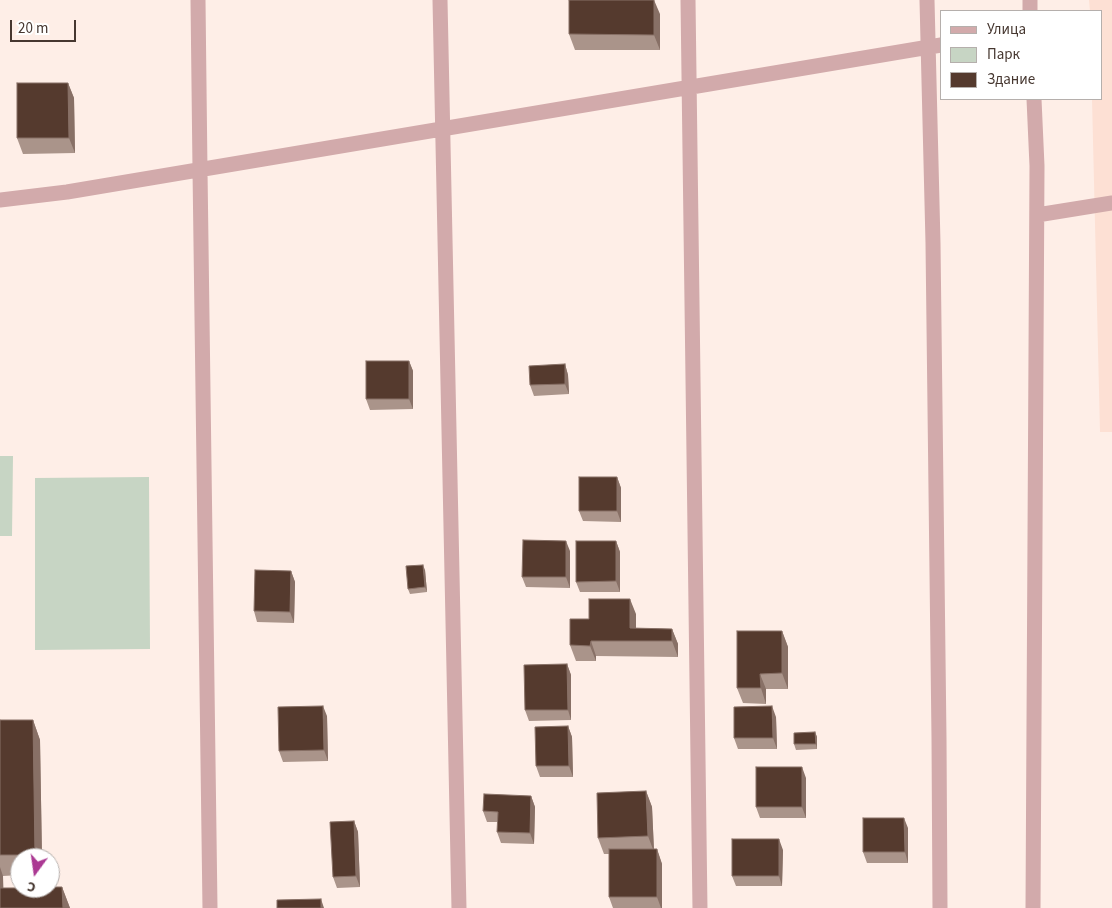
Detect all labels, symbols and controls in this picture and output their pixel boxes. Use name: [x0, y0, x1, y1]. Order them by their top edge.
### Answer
scale bar: [12, 10, 79, 42]
legend: [940, 10, 1102, 100]
text: 20 m: [18, 18, 48, 39]
text: Улица: [987, 19, 1026, 40]
text: Парк: [987, 44, 1020, 65]
text: Здание: [987, 69, 1035, 90]
north arrow: [10, 848, 60, 898]
text: С: [25, 876, 38, 897]

